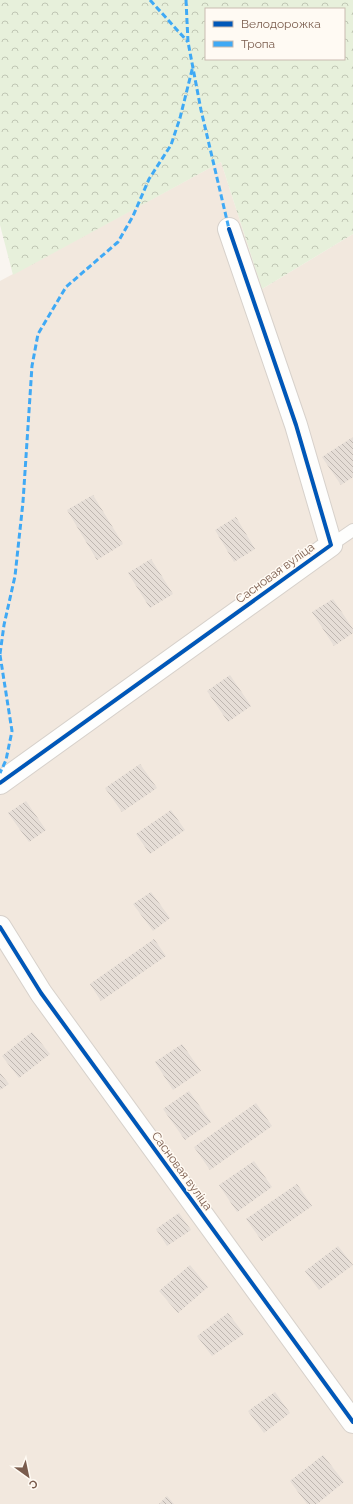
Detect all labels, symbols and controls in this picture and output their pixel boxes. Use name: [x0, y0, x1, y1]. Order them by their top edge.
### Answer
legend: [205, 8, 345, 60]
text: Велодорожка: [241, 17, 321, 31]
text: Тропа: [241, 37, 275, 51]
street label: Сасновая вуліца: [233, 540, 317, 606]
street label: Сасновая вуліца: [149, 1129, 215, 1213]
north arrow: [8, 1456, 48, 1496]
text: С: [26, 1476, 40, 1492]

